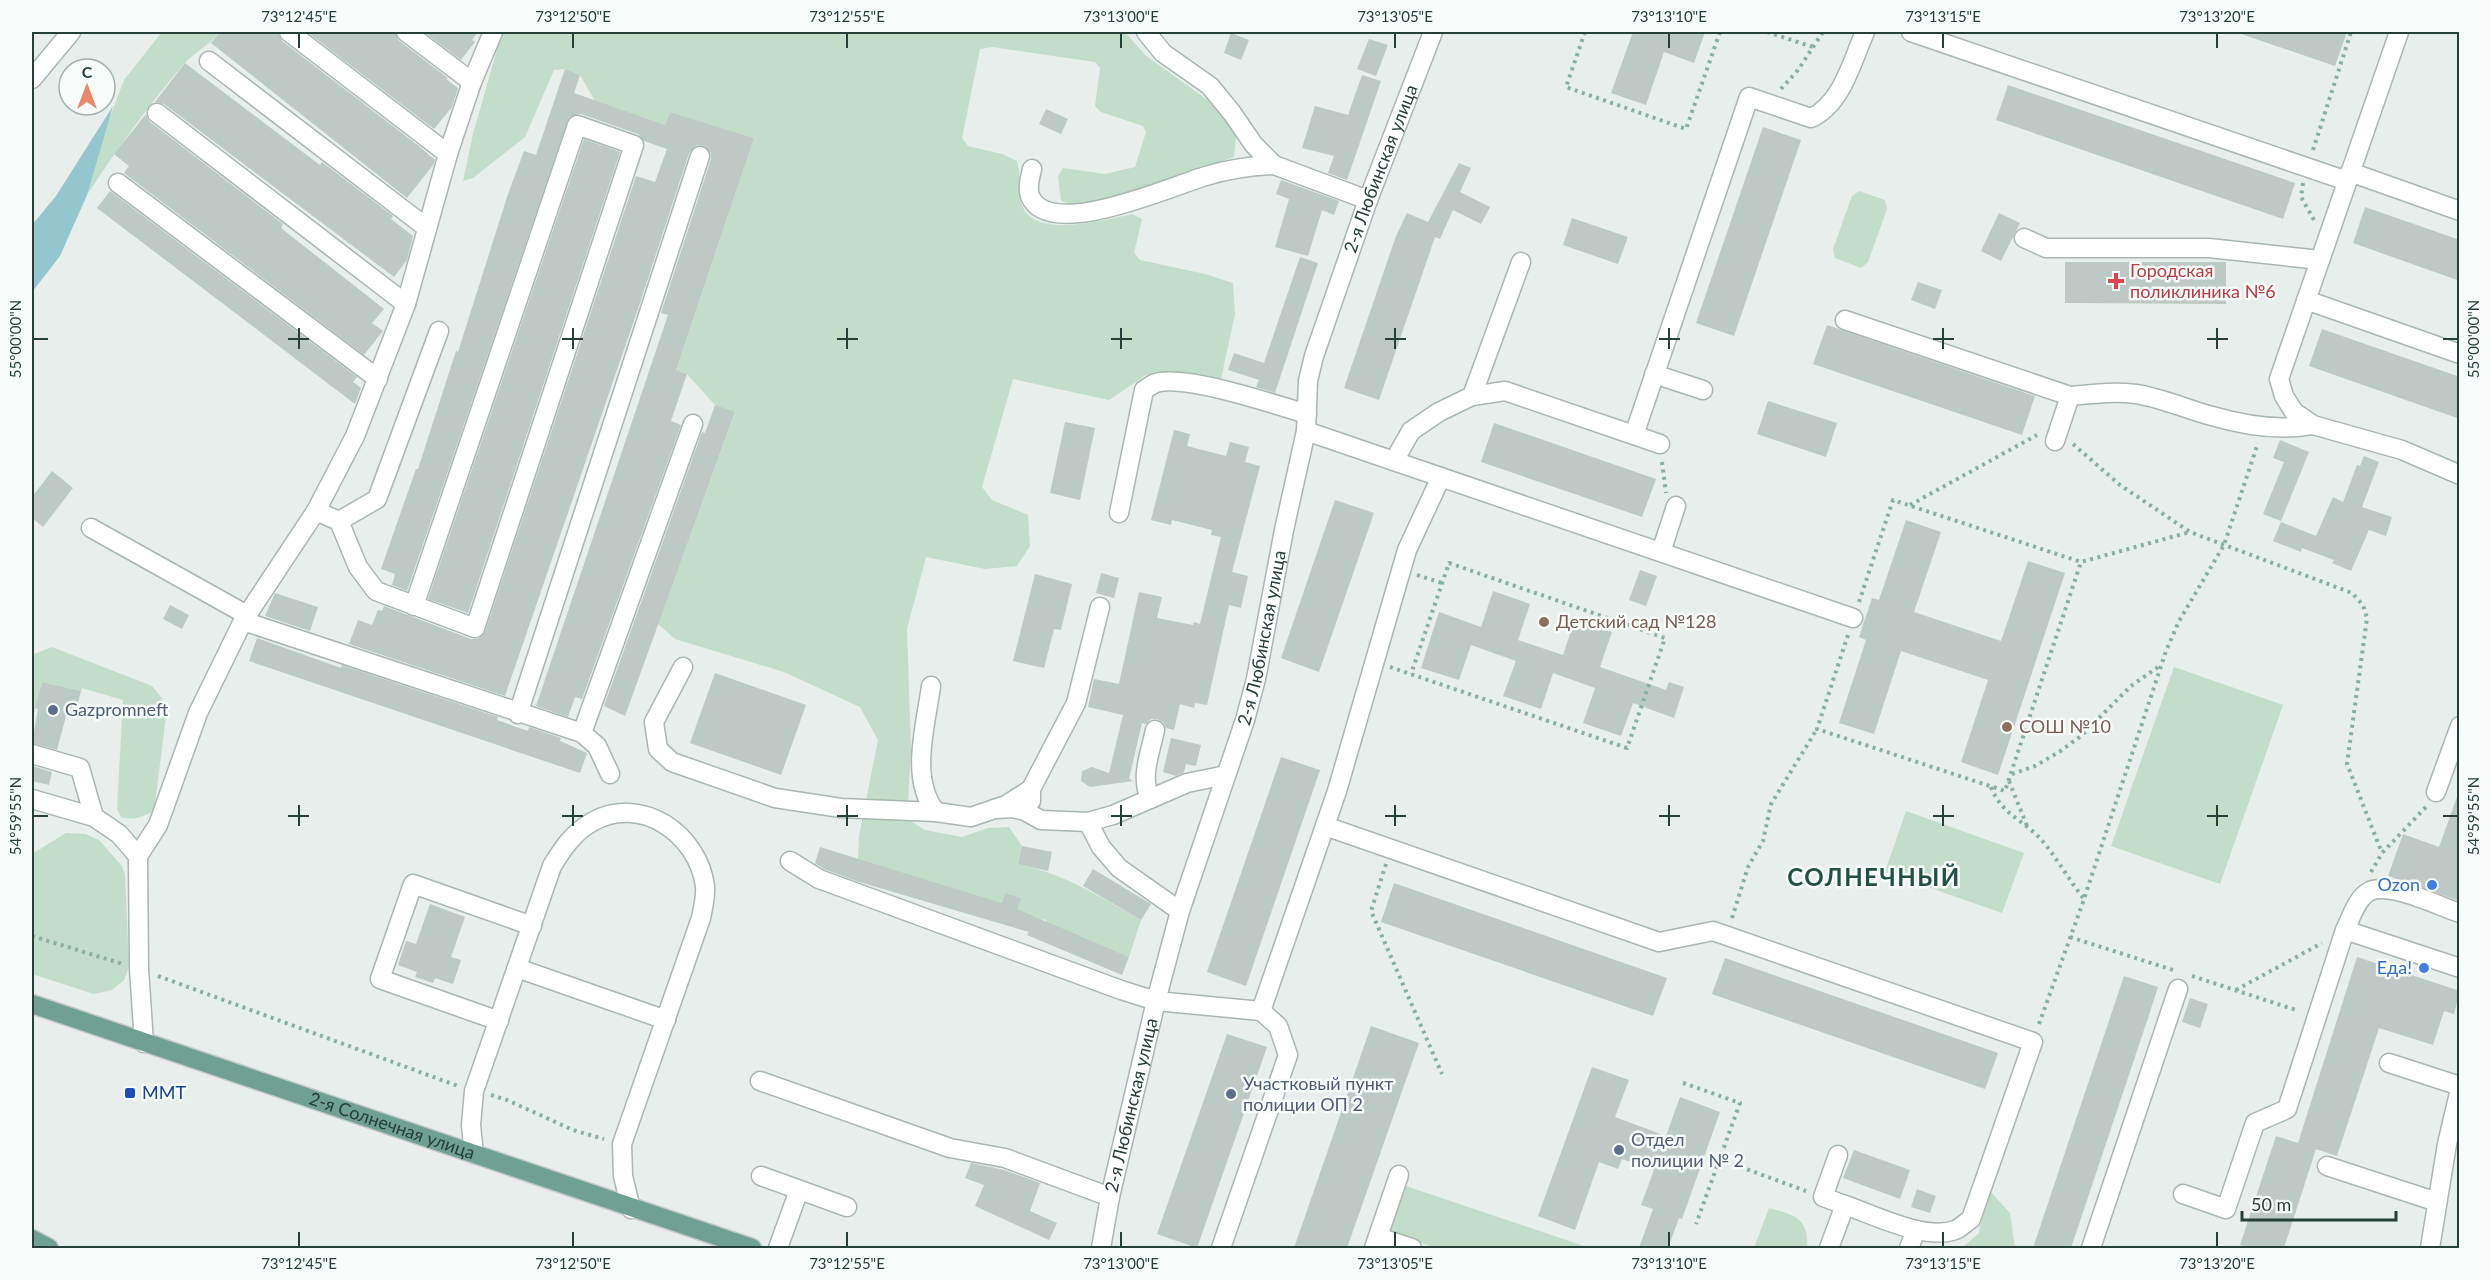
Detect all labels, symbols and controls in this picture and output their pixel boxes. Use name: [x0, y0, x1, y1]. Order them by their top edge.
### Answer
text: 73°12'45"E: [261, 7, 337, 25]
text: 73°12'50"E: [535, 7, 611, 25]
text: 73°12'55"E: [809, 7, 885, 25]
text: 73°13'00"E: [1083, 7, 1159, 25]
text: 73°13'05"E: [1357, 7, 1433, 25]
text: 73°13'10"E: [1631, 7, 1707, 25]
text: 73°13'15"E: [1905, 7, 1981, 25]
text: 73°13'20"E: [2179, 7, 2255, 25]
north arrow: [57, 57, 117, 117]
text: С: [82, 62, 93, 81]
street label: 2-я Любинская улица: [1339, 81, 1422, 256]
place label: Городская поликлиника №6: [2130, 259, 2276, 302]
marker: Городская поликлиника №6: [2107, 272, 2125, 290]
text: 55°00'00"N: [6, 300, 24, 378]
text: 55°00'00"N: [2464, 300, 2482, 378]
street label: 2-я Любинская улица: [1232, 548, 1290, 728]
place label: Детский сад №128: [1556, 610, 1716, 632]
marker: Детский сад №128: [1537, 615, 1551, 629]
place label: Gazpromneft: [65, 698, 169, 720]
marker: Gazpromneft: [46, 703, 60, 717]
place label: СОШ №10: [2019, 715, 2111, 737]
marker: СОШ №10: [2000, 720, 2014, 734]
text: 54°59'55"N: [6, 777, 24, 855]
text: 54°59'55"N: [2464, 777, 2482, 855]
district label: СОЛНЕЧНЫЙ: [1787, 862, 1961, 891]
place label: Ozon: [2378, 873, 2420, 895]
marker: Ozon: [2425, 878, 2439, 892]
place label: Еда!: [2377, 956, 2412, 978]
marker: Еда!: [2417, 961, 2431, 975]
street label: 2-я Любинская улица: [1099, 1016, 1162, 1194]
place label: Участковый пункт полиции ОП 2: [1243, 1072, 1393, 1115]
place label: ММТ: [142, 1081, 186, 1103]
marker: ММТ: [123, 1086, 137, 1100]
street label: 2-я Солнечная улица: [306, 1087, 478, 1163]
marker: Участковый пункт полиции ОП 2: [1224, 1087, 1238, 1101]
place label: Отдел полиции № 2: [1631, 1128, 1744, 1171]
marker: Отдел полиции № 2: [1612, 1143, 1626, 1157]
scale bar: [2242, 1184, 2396, 1222]
text: 50 m: [2251, 1193, 2291, 1215]
text: 73°12'45"E: [261, 1254, 337, 1272]
text: 73°12'50"E: [535, 1254, 611, 1272]
text: 73°12'55"E: [809, 1254, 885, 1272]
text: 73°13'00"E: [1083, 1254, 1159, 1272]
text: 73°13'05"E: [1357, 1254, 1433, 1272]
text: 73°13'10"E: [1631, 1254, 1707, 1272]
text: 73°13'15"E: [1905, 1254, 1981, 1272]
text: 73°13'20"E: [2179, 1254, 2255, 1272]

